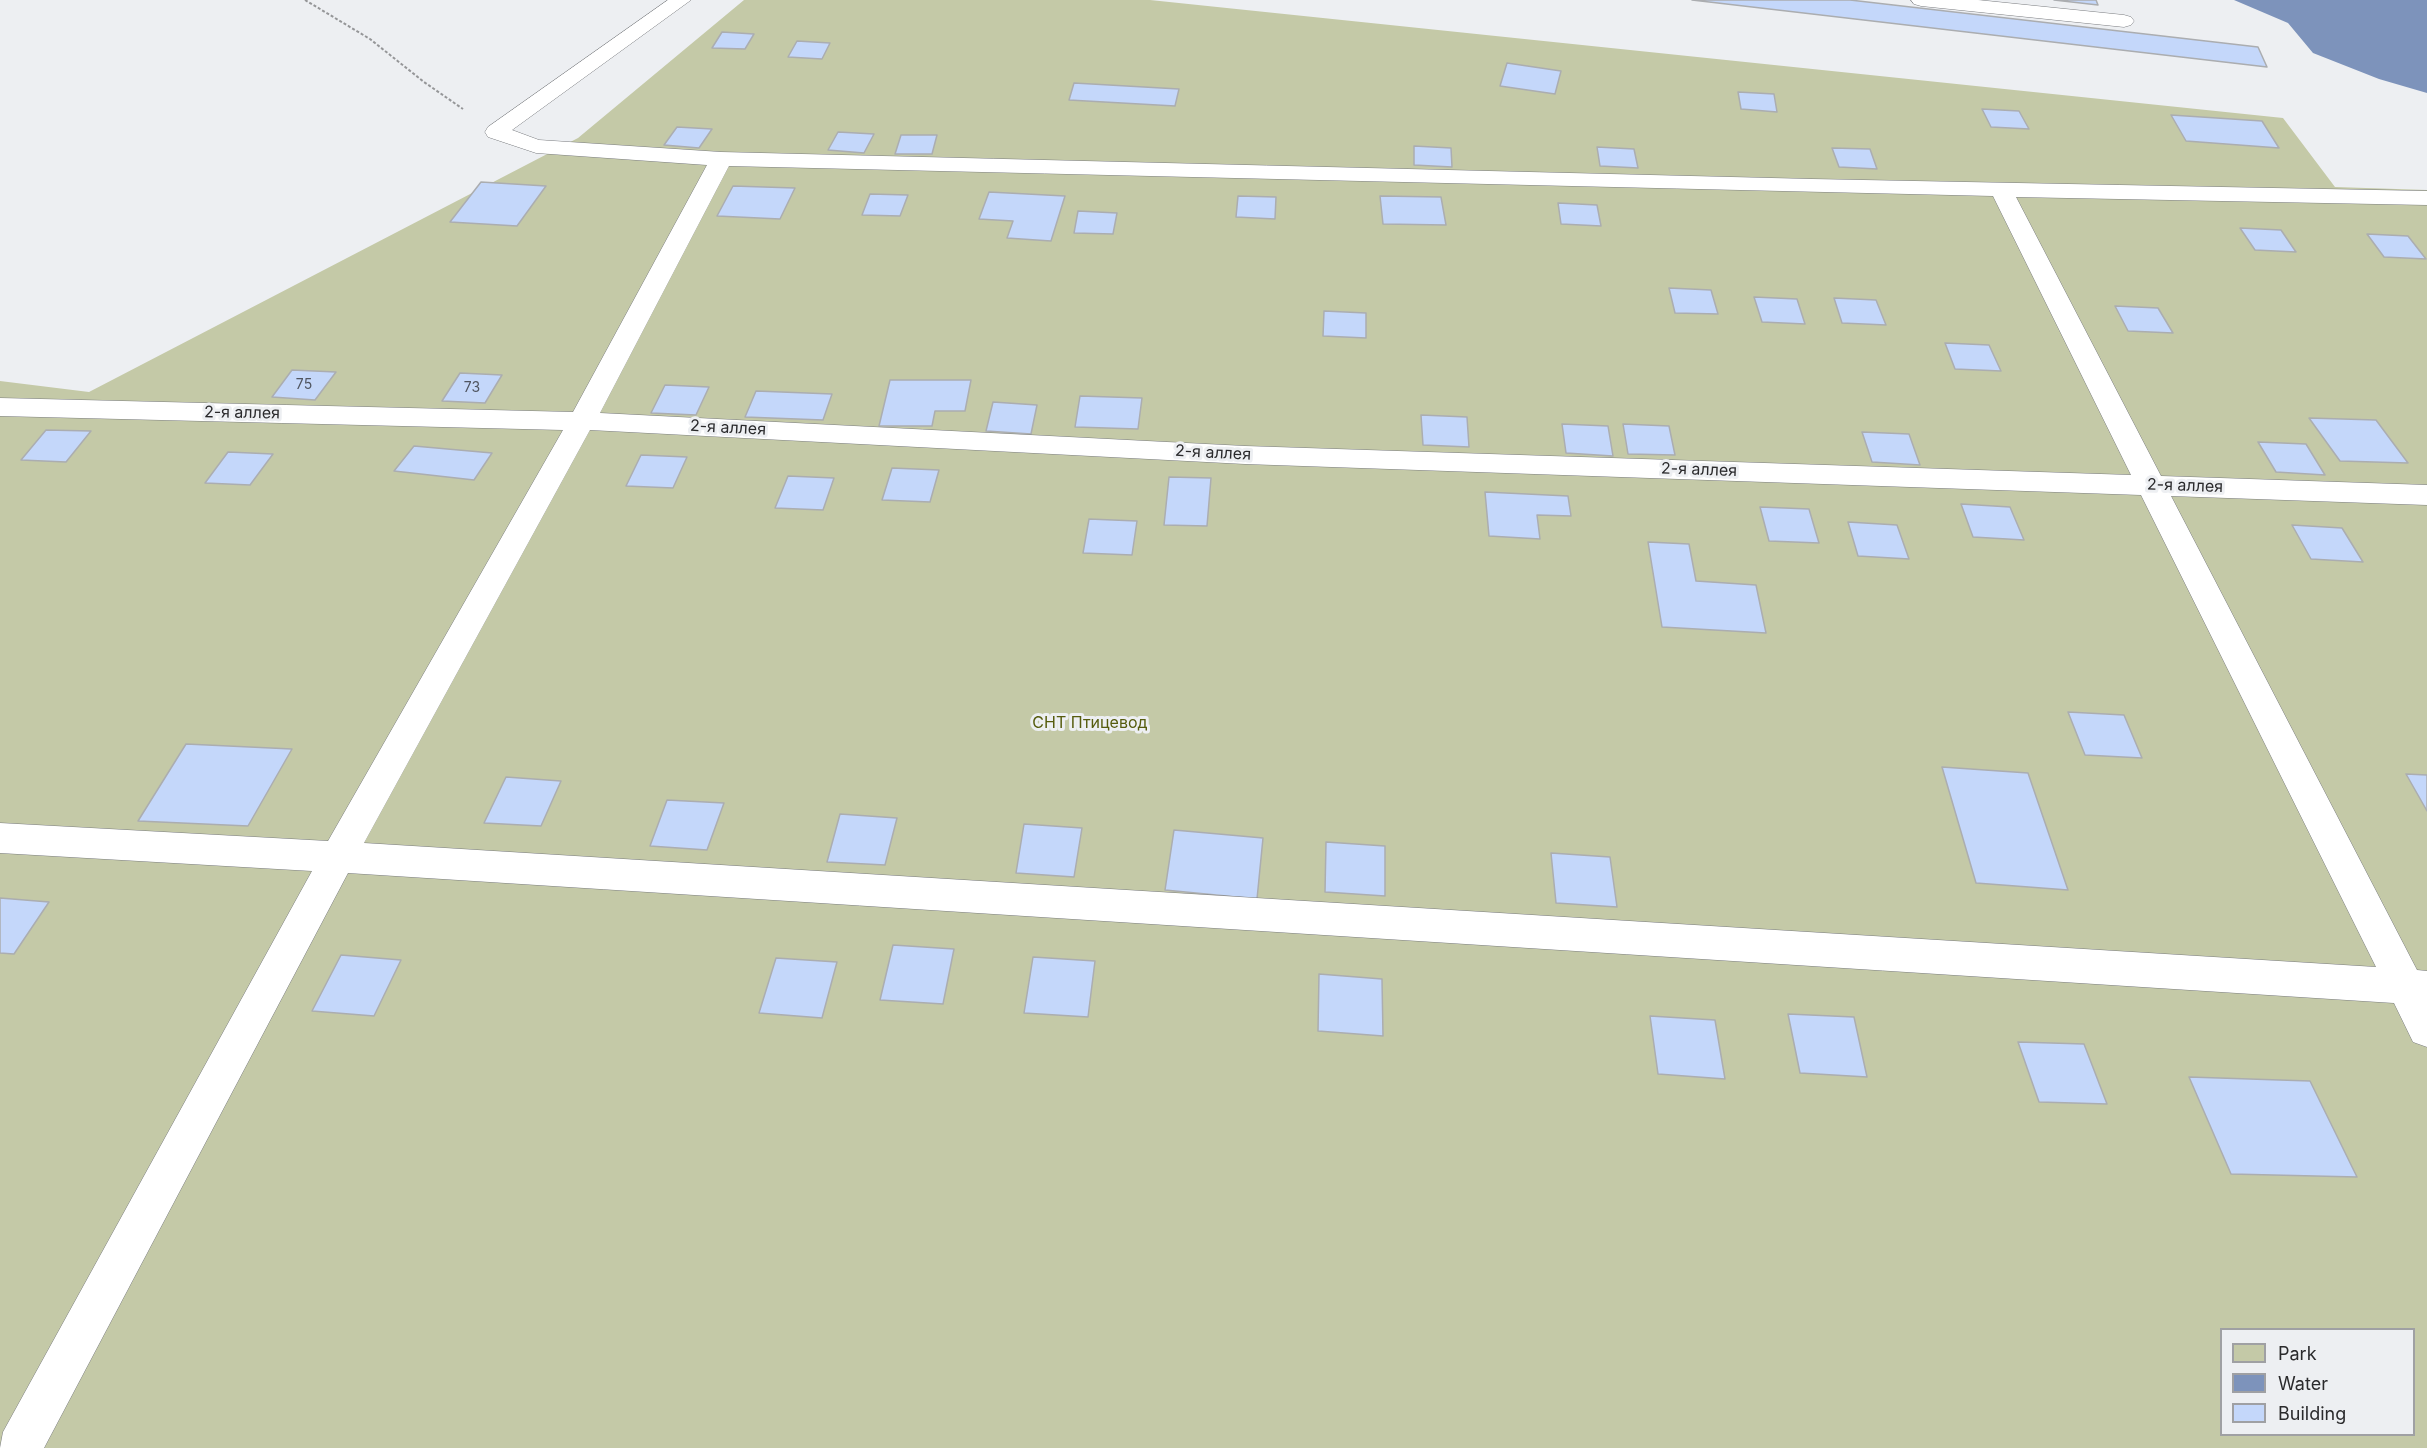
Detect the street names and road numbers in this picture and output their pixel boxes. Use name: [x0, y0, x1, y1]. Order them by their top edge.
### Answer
street label: 2-я аллея: [204, 403, 280, 423]
street label: 2-я аллея: [690, 416, 766, 440]
street label: 2-я аллея: [1175, 441, 1251, 465]
street label: 2-я аллея: [1661, 459, 1737, 481]
street label: 2-я аллея: [2147, 475, 2223, 497]

